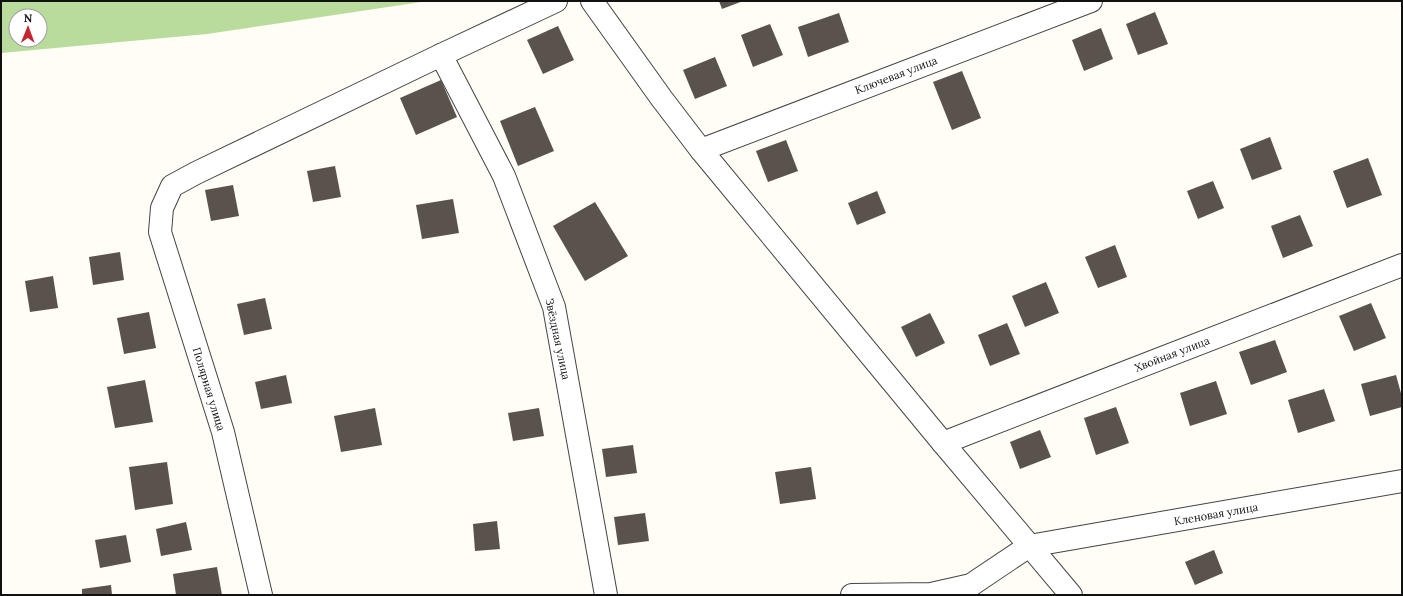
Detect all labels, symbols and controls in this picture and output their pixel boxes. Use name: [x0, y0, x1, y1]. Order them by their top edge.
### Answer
north arrow: [8, 8, 48, 48]
text: N: [24, 11, 33, 25]
street label: Ключевая улица: [853, 53, 939, 97]
street label: Звёздная улица: [543, 297, 574, 381]
street label: Хвойная улица: [1133, 333, 1212, 375]
street label: Полярная улица: [190, 346, 228, 433]
street label: Кленовая улица: [1173, 500, 1259, 528]

